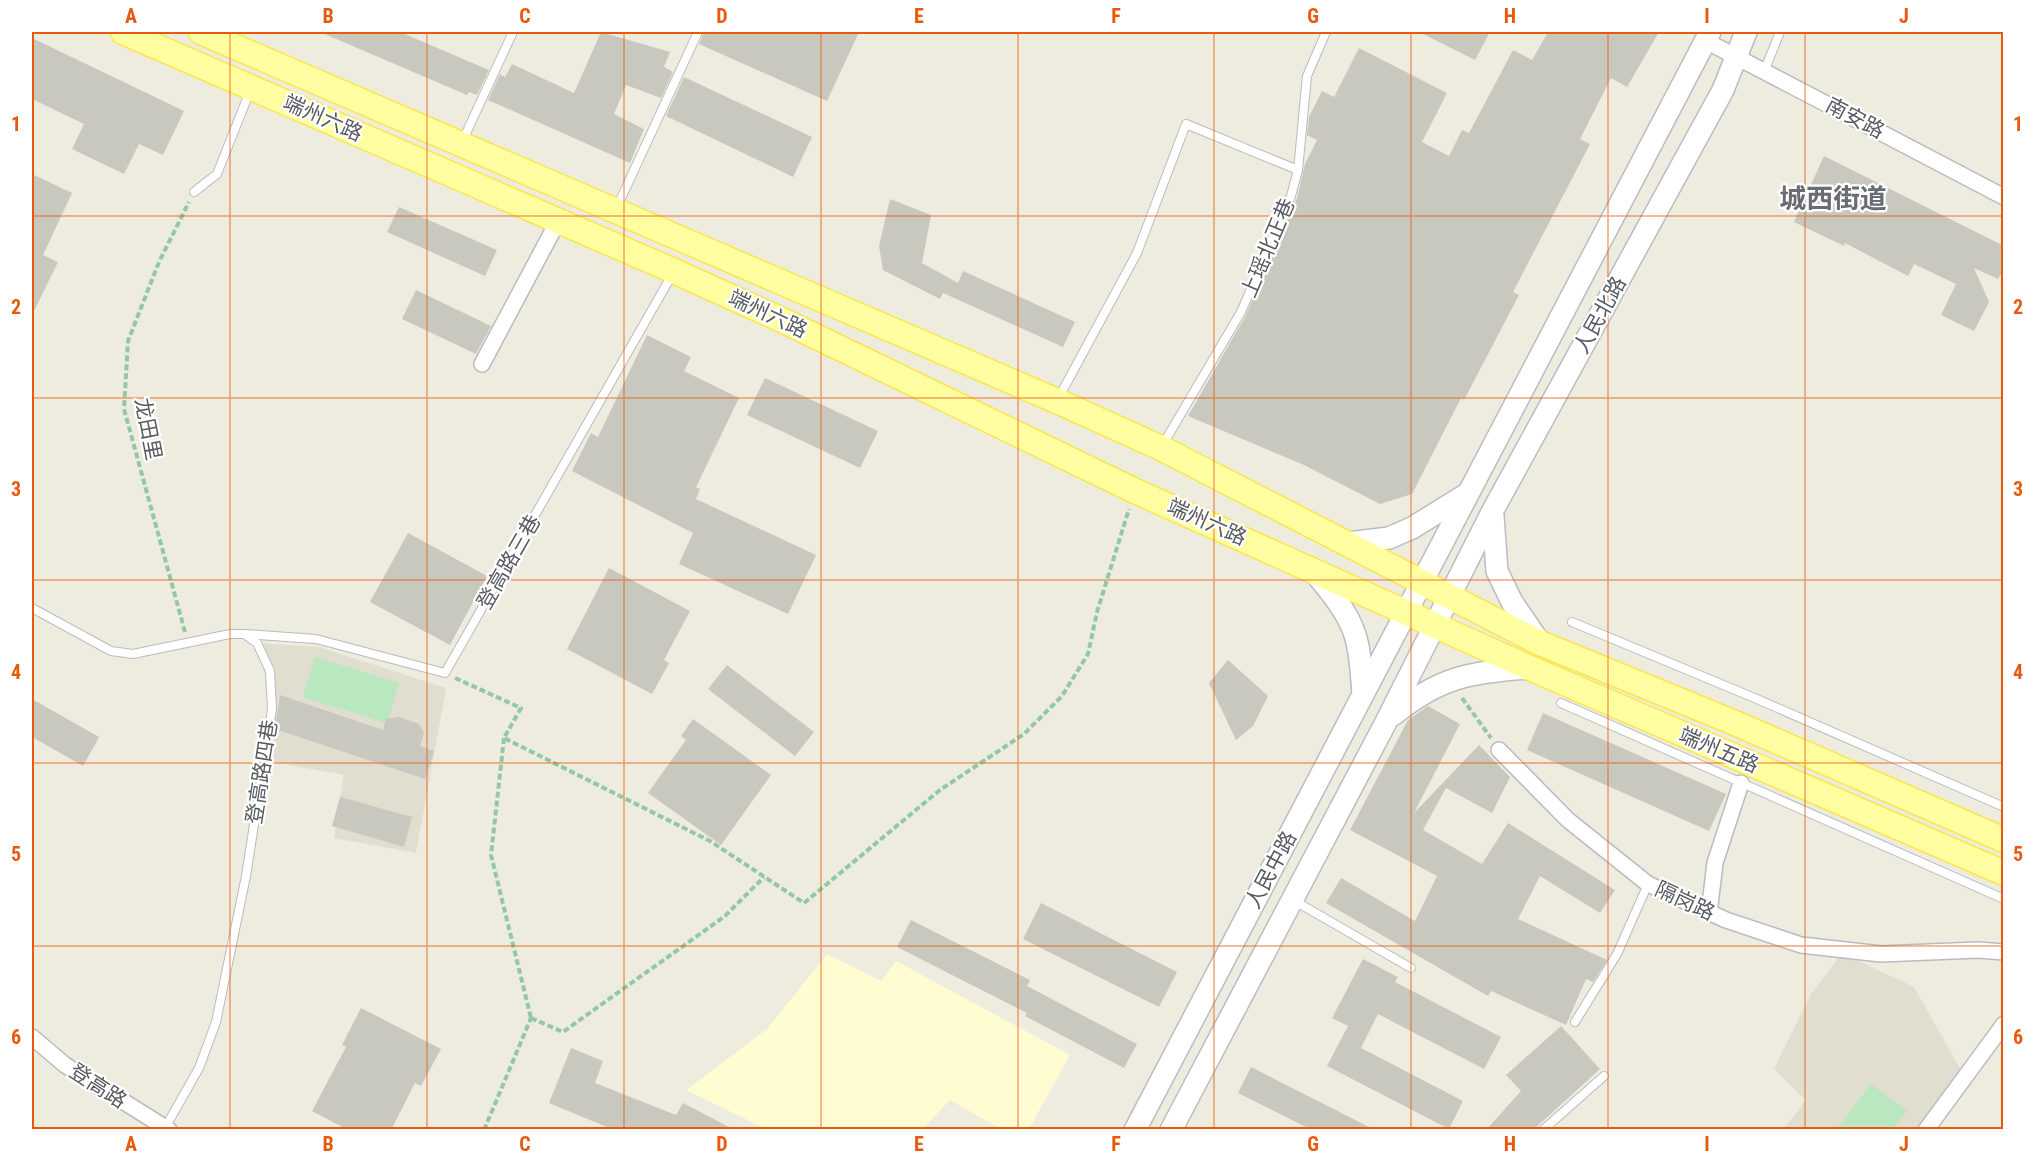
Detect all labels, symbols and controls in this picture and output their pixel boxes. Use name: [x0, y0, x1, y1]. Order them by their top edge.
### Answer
text: A: [125, 4, 137, 28]
text: B: [322, 4, 334, 28]
text: C: [519, 4, 531, 28]
text: D: [716, 4, 728, 28]
text: E: [914, 4, 924, 28]
text: F: [1111, 4, 1121, 28]
text: G: [1307, 4, 1319, 28]
text: H: [1504, 4, 1516, 28]
text: I: [1704, 4, 1710, 28]
text: J: [1899, 4, 1909, 28]
street label: 端州六路: [280, 90, 366, 146]
street label: 南安路: [1822, 93, 1888, 143]
text: 1: [11, 112, 21, 136]
text: 1: [2013, 112, 2023, 136]
district label: 城西街道: [1779, 183, 1887, 215]
street label: 上瑶北正巷: [1236, 195, 1300, 301]
street label: 人民北路: [1569, 272, 1631, 358]
street label: 端州六路: [725, 285, 811, 343]
text: 2: [11, 295, 21, 319]
text: 2: [2013, 295, 2023, 319]
street label: 龙田里: [130, 396, 166, 462]
text: 3: [11, 477, 21, 501]
text: 3: [2013, 477, 2023, 501]
street label: 端州六路: [1164, 494, 1250, 550]
street label: 登高路三巷: [472, 511, 546, 613]
text: 4: [11, 660, 21, 684]
text: 4: [2013, 660, 2023, 684]
street label: 登高路四巷: [242, 718, 282, 826]
street label: 端州五路: [1676, 723, 1762, 777]
street label: 人民中路: [1241, 827, 1301, 913]
text: 5: [11, 842, 21, 866]
text: 5: [2013, 842, 2023, 866]
street label: 隔岗路: [1651, 877, 1719, 925]
text: 6: [11, 1025, 21, 1049]
text: 6: [2013, 1025, 2023, 1049]
street label: 登高路: [65, 1059, 131, 1113]
text: A: [125, 1132, 137, 1156]
text: B: [322, 1132, 334, 1156]
text: C: [519, 1132, 531, 1156]
text: D: [716, 1132, 728, 1156]
text: E: [914, 1132, 924, 1156]
text: F: [1111, 1132, 1121, 1156]
text: G: [1307, 1132, 1319, 1156]
text: H: [1504, 1132, 1516, 1156]
text: I: [1704, 1132, 1710, 1156]
text: J: [1899, 1132, 1909, 1156]

